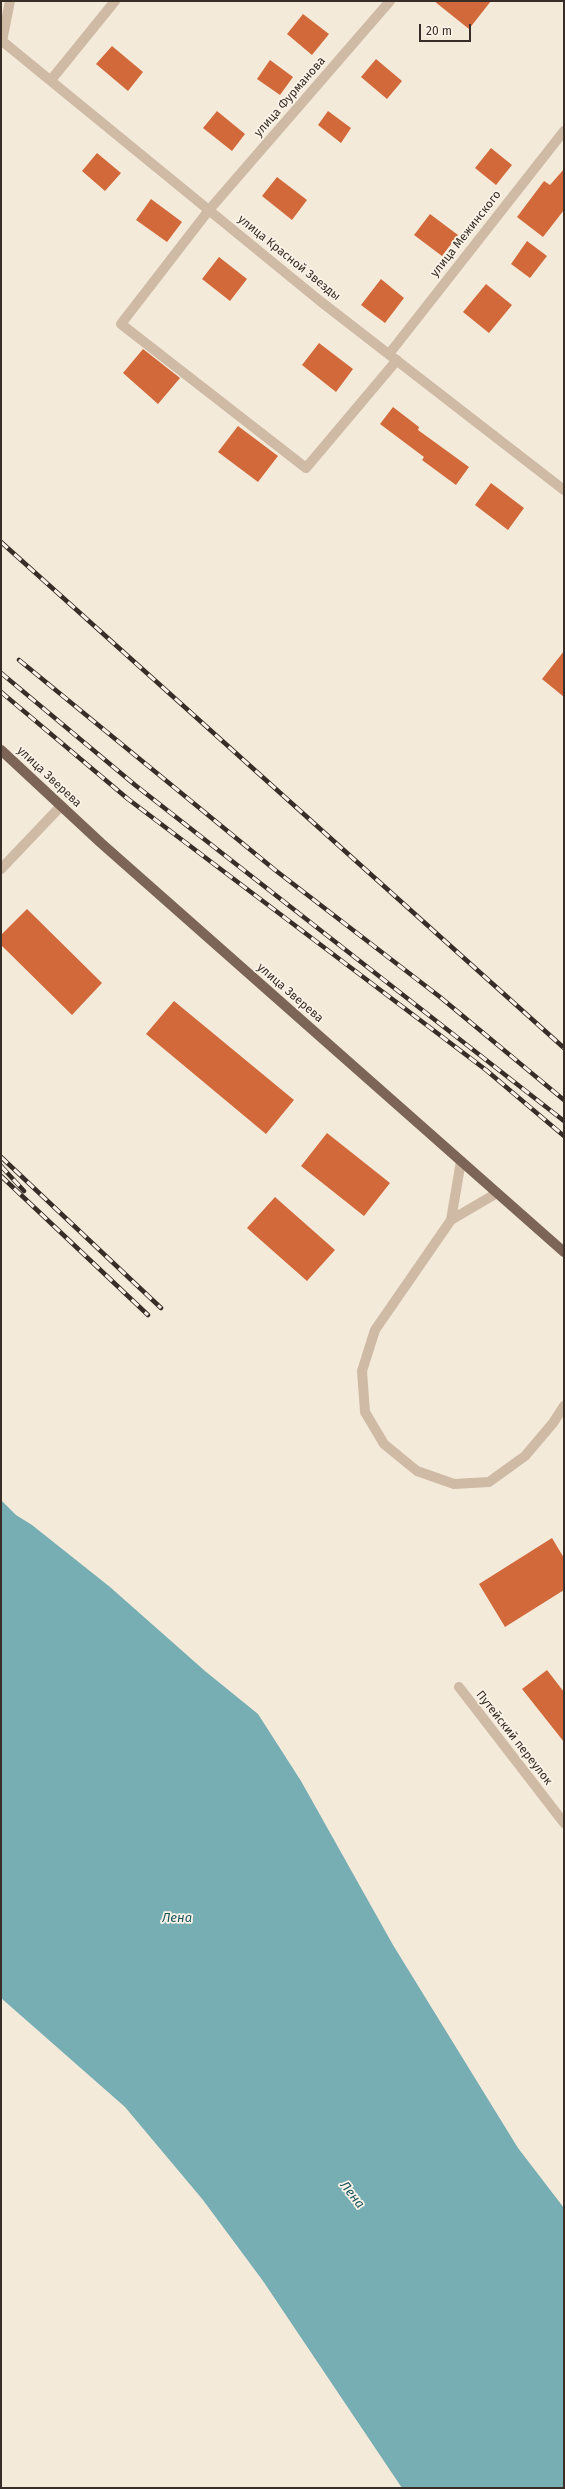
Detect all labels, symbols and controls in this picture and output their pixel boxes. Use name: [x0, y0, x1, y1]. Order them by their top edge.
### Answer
scale bar: [421, 16, 473, 42]
text: 20 m: [426, 24, 452, 38]
street label: улица Фурманова: [251, 54, 329, 140]
street label: улица Межинского: [428, 188, 504, 280]
street label: улица Красной Звезды: [235, 212, 343, 304]
street label: улица Зверева: [14, 743, 84, 811]
street label: улица Зверева: [254, 960, 326, 1026]
street label: Путейский переулок: [473, 1688, 555, 1788]
water label: Лена: [162, 1910, 192, 1926]
water label: Лена: [337, 2178, 367, 2212]

